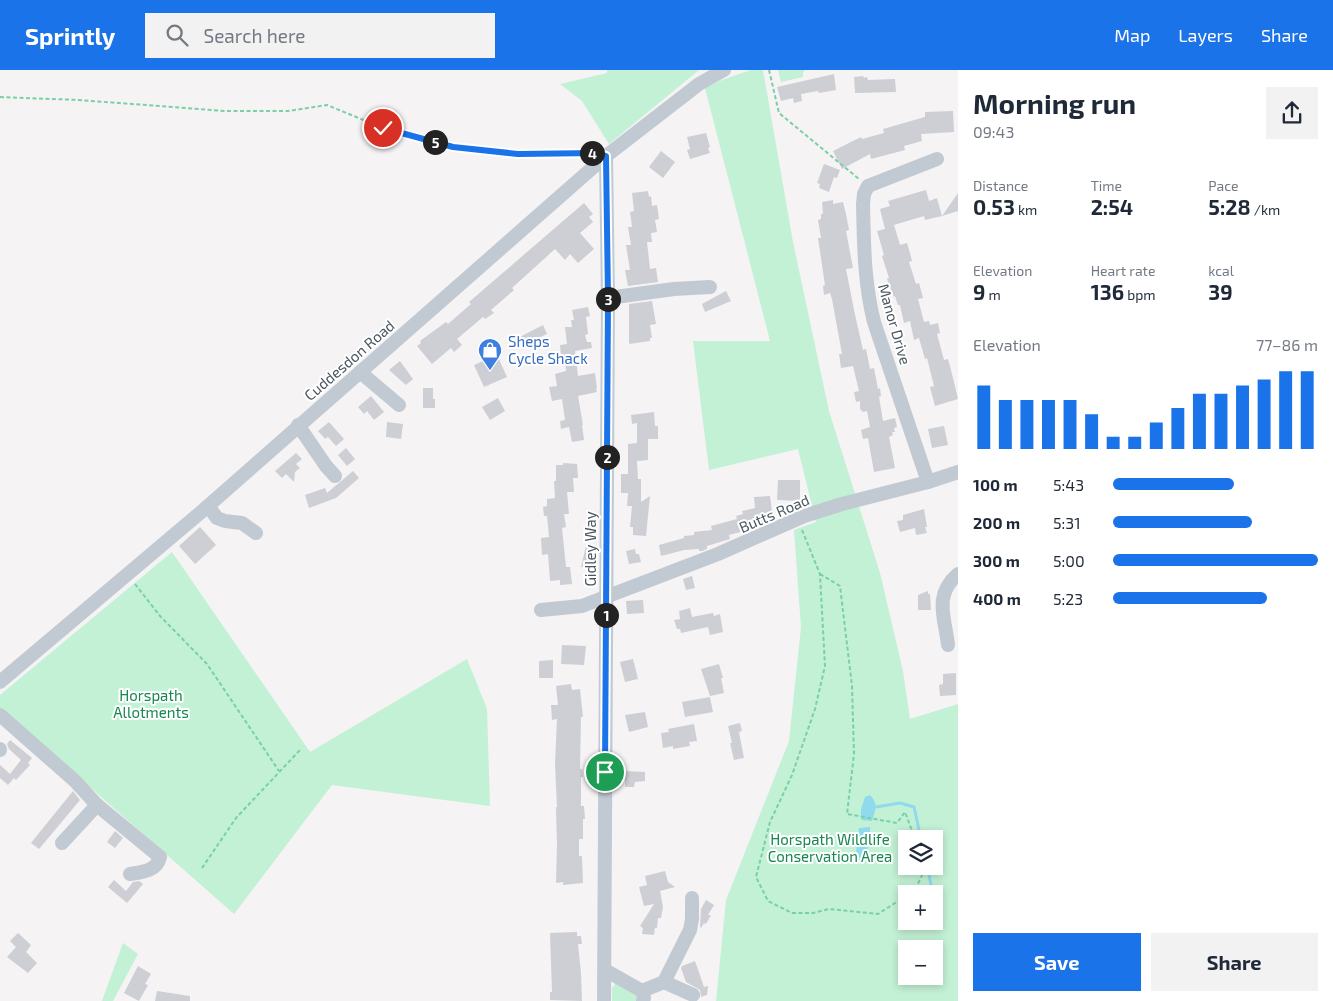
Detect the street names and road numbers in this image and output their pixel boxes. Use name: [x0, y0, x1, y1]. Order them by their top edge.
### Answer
street label: Manor Drive: [875, 281, 915, 367]
street label: Cuddesdon Road: [300, 316, 398, 404]
street label: Butts Road: [736, 490, 812, 536]
street label: Gidley Way: [581, 511, 599, 587]

